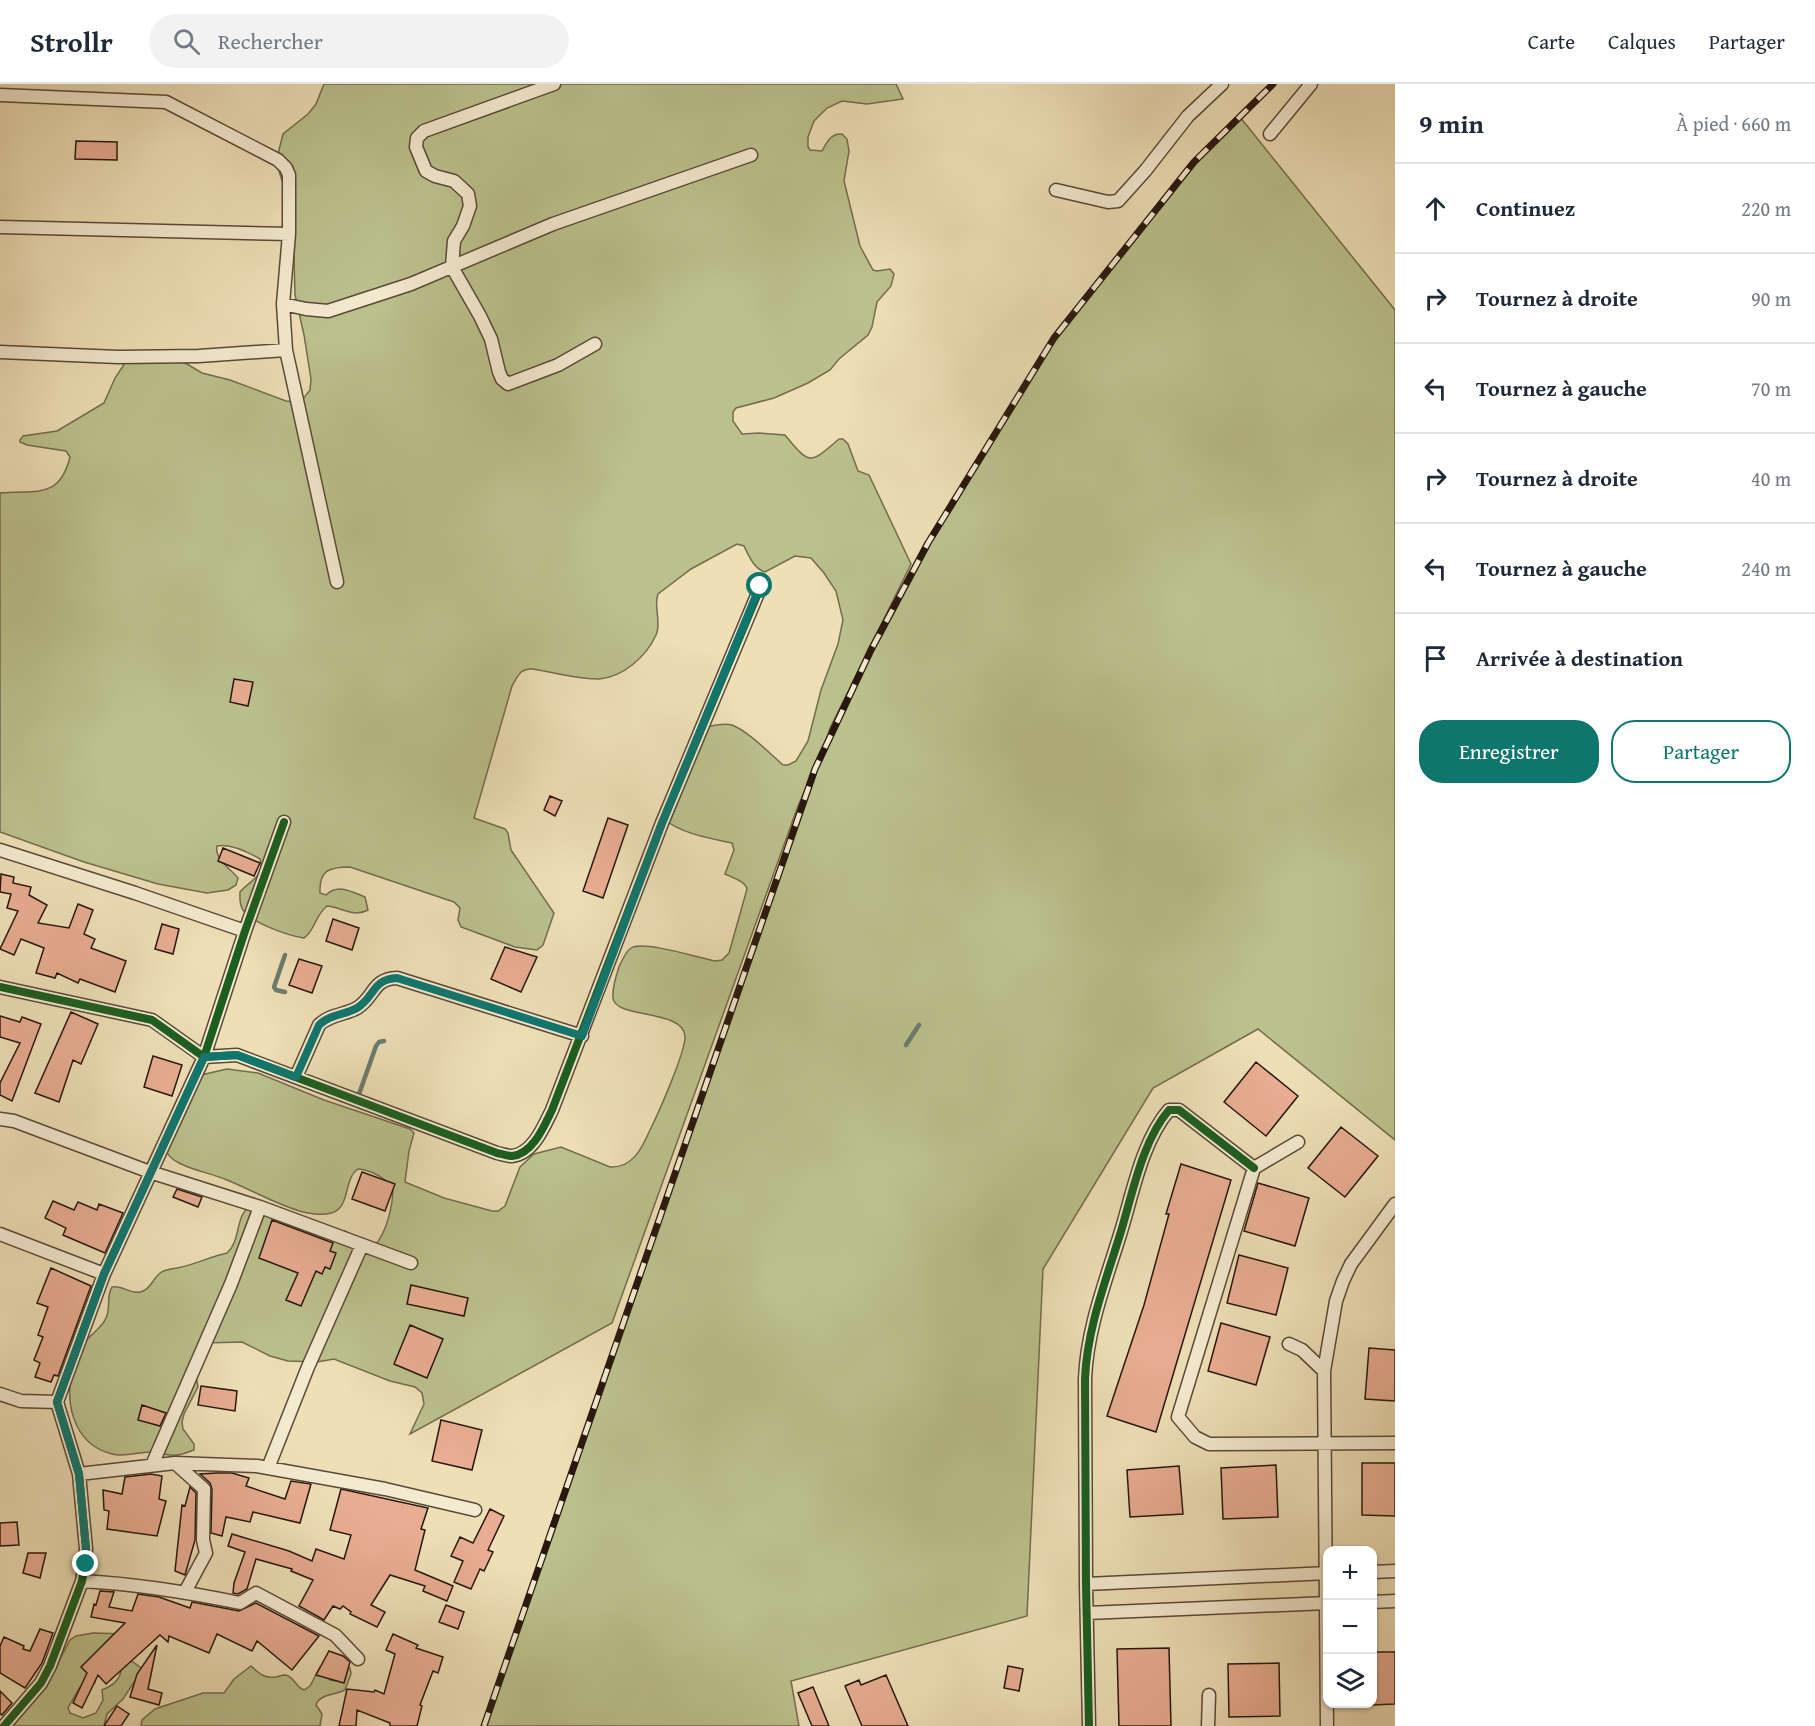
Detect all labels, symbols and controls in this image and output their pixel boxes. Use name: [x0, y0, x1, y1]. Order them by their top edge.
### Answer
search box: [149, 14, 569, 68]
text: Strollr: [30, 21, 113, 62]
icon: search: [170, 25, 203, 58]
text: Rechercher: [218, 25, 323, 57]
text: Carte: [1528, 26, 1575, 57]
text: Calques: [1608, 26, 1676, 57]
text: Partager: [1709, 26, 1785, 57]
text: 9 min: [1419, 104, 1484, 143]
text: À pied · 660 m: [1676, 109, 1791, 138]
icon: ahead: [1419, 192, 1452, 225]
text: Continuez: [1476, 192, 1575, 224]
text: 220 m: [1741, 194, 1791, 223]
icon: right: [1419, 282, 1452, 315]
text: Tournez à droite: [1476, 282, 1638, 314]
text: 90 m: [1751, 284, 1791, 313]
icon: left: [1419, 372, 1452, 405]
text: Tournez à gauche: [1476, 372, 1647, 404]
text: 70 m: [1751, 374, 1791, 403]
icon: right: [1419, 462, 1452, 495]
text: Tournez à droite: [1476, 462, 1638, 494]
text: 40 m: [1751, 464, 1791, 493]
icon: left: [1419, 552, 1452, 585]
text: Tournez à gauche: [1476, 552, 1647, 584]
text: 240 m: [1741, 554, 1791, 583]
route start: [746, 572, 772, 598]
icon: arrive: [1419, 642, 1452, 675]
text: Arrivée à destination: [1476, 642, 1683, 674]
button: Enregistrer: [1419, 720, 1599, 783]
button: Partager: [1611, 720, 1791, 783]
map controls: [1323, 1546, 1377, 1708]
button: +: [1323, 1546, 1377, 1600]
route end: [72, 1550, 98, 1576]
button: −: [1323, 1600, 1377, 1654]
button: layers: [1323, 1654, 1377, 1708]

